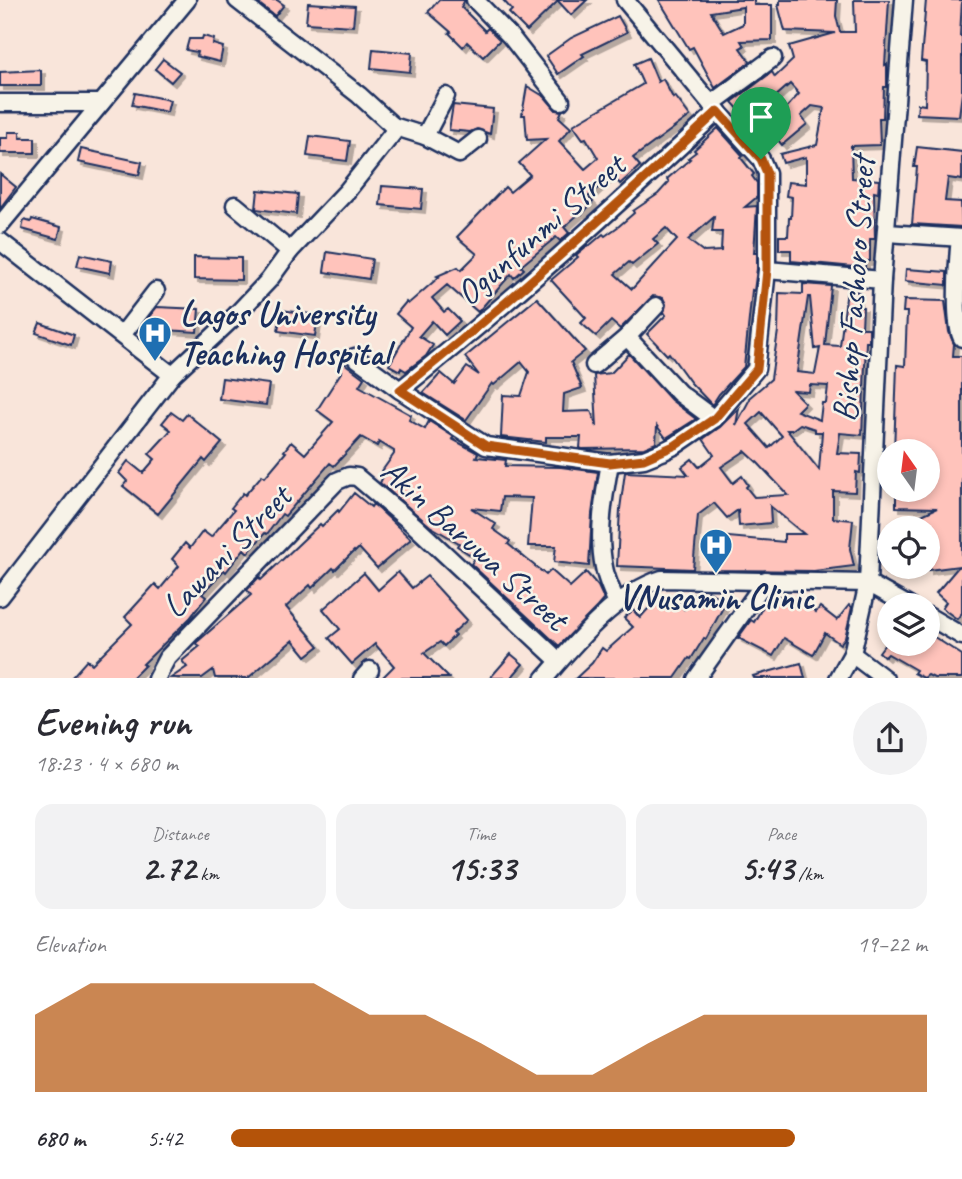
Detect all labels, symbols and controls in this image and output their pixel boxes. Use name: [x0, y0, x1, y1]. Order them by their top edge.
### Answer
pin: [731, 87, 791, 159]
icon: arrive: [742, 98, 780, 136]
street label: Ogunfunmi Street: [446, 141, 637, 315]
street label: Bishop Fashoro Street: [822, 150, 886, 423]
place label: Lagos University Teaching Hospital: [180, 291, 396, 376]
hospital icon: Lagos University Teaching Hospital: [136, 314, 174, 363]
north arrow: [877, 439, 940, 502]
map controls: [877, 439, 940, 656]
street label: Akin Baruwa Street: [372, 448, 580, 643]
street label: Lawani Street: [152, 473, 303, 628]
button: locate: [877, 516, 940, 579]
hospital icon: VNusamin Clinic: [697, 526, 735, 575]
place label: VNusamin Clinic: [618, 575, 815, 620]
button: layers: [877, 593, 940, 656]
text: Evening run: [35, 699, 191, 746]
button: share: [853, 701, 927, 775]
text: 18:23 · 4 × 680 m: [35, 749, 178, 778]
text: Distance: [152, 822, 209, 846]
text: Time: [466, 822, 496, 846]
text: Pace: [767, 822, 796, 846]
text: 2.72: [142, 846, 196, 891]
text: 15:33: [446, 846, 516, 891]
text: 5:43: [740, 846, 794, 891]
text: km: [196, 862, 219, 886]
text: /km: [794, 862, 823, 886]
text: Elevation: [35, 930, 106, 959]
text: 19–22 m: [857, 930, 927, 959]
text: 680 m: [35, 1124, 85, 1153]
text: 5:42: [147, 1124, 183, 1153]

